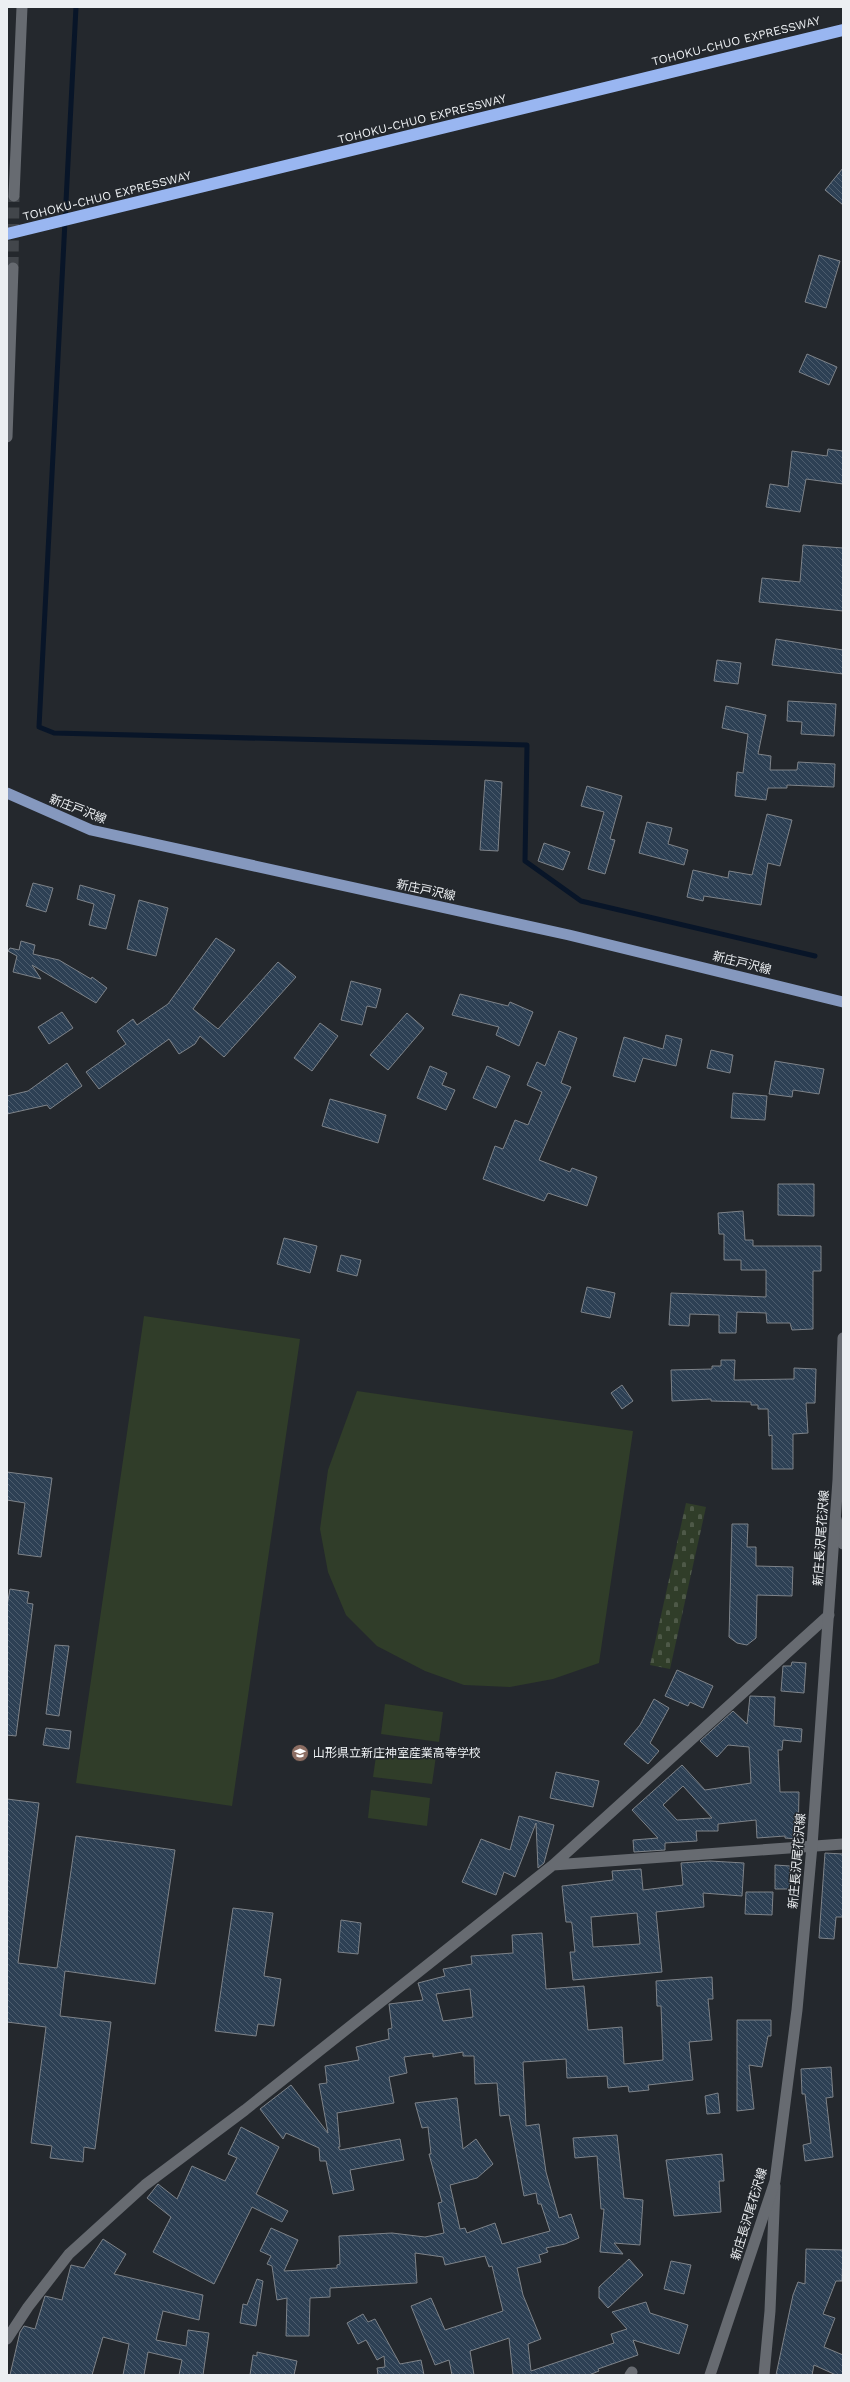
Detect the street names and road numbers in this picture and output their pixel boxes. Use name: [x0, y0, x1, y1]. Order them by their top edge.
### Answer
street label: TOHOKU-CHUO EXPRESSWAY: [650, 13, 822, 69]
street label: TOHOKU-CHUO EXPRESSWAY: [336, 91, 508, 147]
street label: TOHOKU-CHUO EXPRESSWAY: [21, 168, 193, 224]
street label: 新庄戸沢線: [47, 792, 109, 826]
street label: 新庄戸沢線: [395, 877, 457, 903]
street label: 新庄戸沢線: [711, 949, 773, 977]
street label: 新庄長沢尾花沢線: [811, 1490, 831, 1586]
street label: 新庄長沢尾花沢線: [786, 1813, 808, 1909]
street label: 新庄長沢尾花沢線: [728, 2166, 770, 2262]

